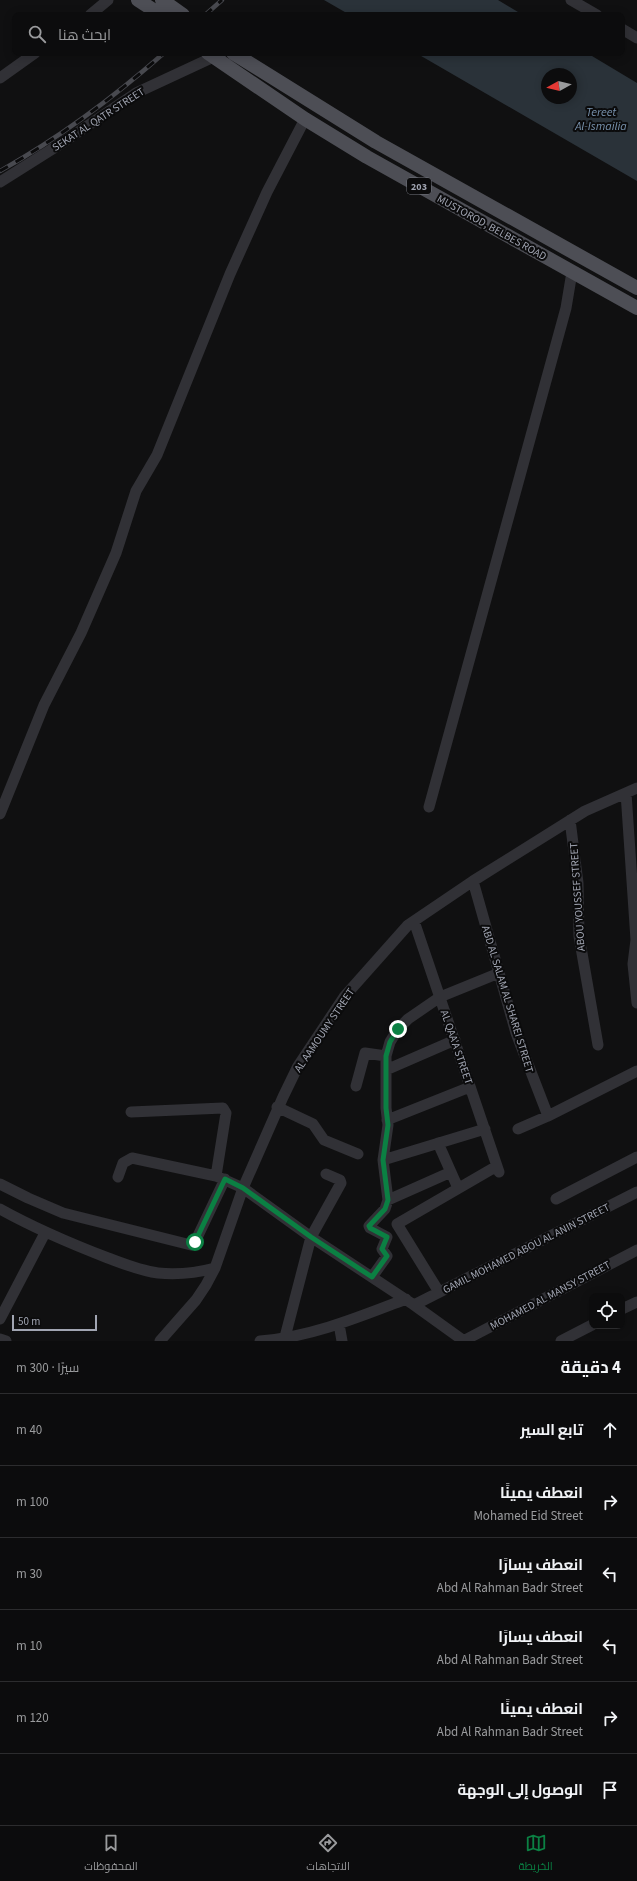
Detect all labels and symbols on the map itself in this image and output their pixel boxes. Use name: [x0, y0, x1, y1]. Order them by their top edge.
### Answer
north arrow: [541, 68, 577, 104]
street label: SEKAT AL QATR STREET: [49, 84, 147, 155]
water label: Tereet Al-Ismailia: [574, 104, 627, 135]
road number: 203: [407, 178, 431, 194]
street label: MUSTOROD, BELBES ROAD: [434, 191, 549, 264]
street label: ABOU YOUSSEF STREET: [566, 842, 589, 952]
street label: ABD AL SALAM AL SHAREI STREET: [478, 924, 537, 1075]
street label: AL AAMOUMY STREET: [291, 985, 358, 1075]
street label: AL QAA'A STREET: [437, 1008, 476, 1086]
route end: [389, 1020, 407, 1038]
street label: GAMIL MOHAMED ABOU AL ANIN STREET: [440, 1200, 612, 1297]
route start: [186, 1233, 204, 1251]
street label: MOHAMED AL MANSY STREET: [487, 1257, 613, 1334]
scale bar: [12, 1313, 97, 1332]

